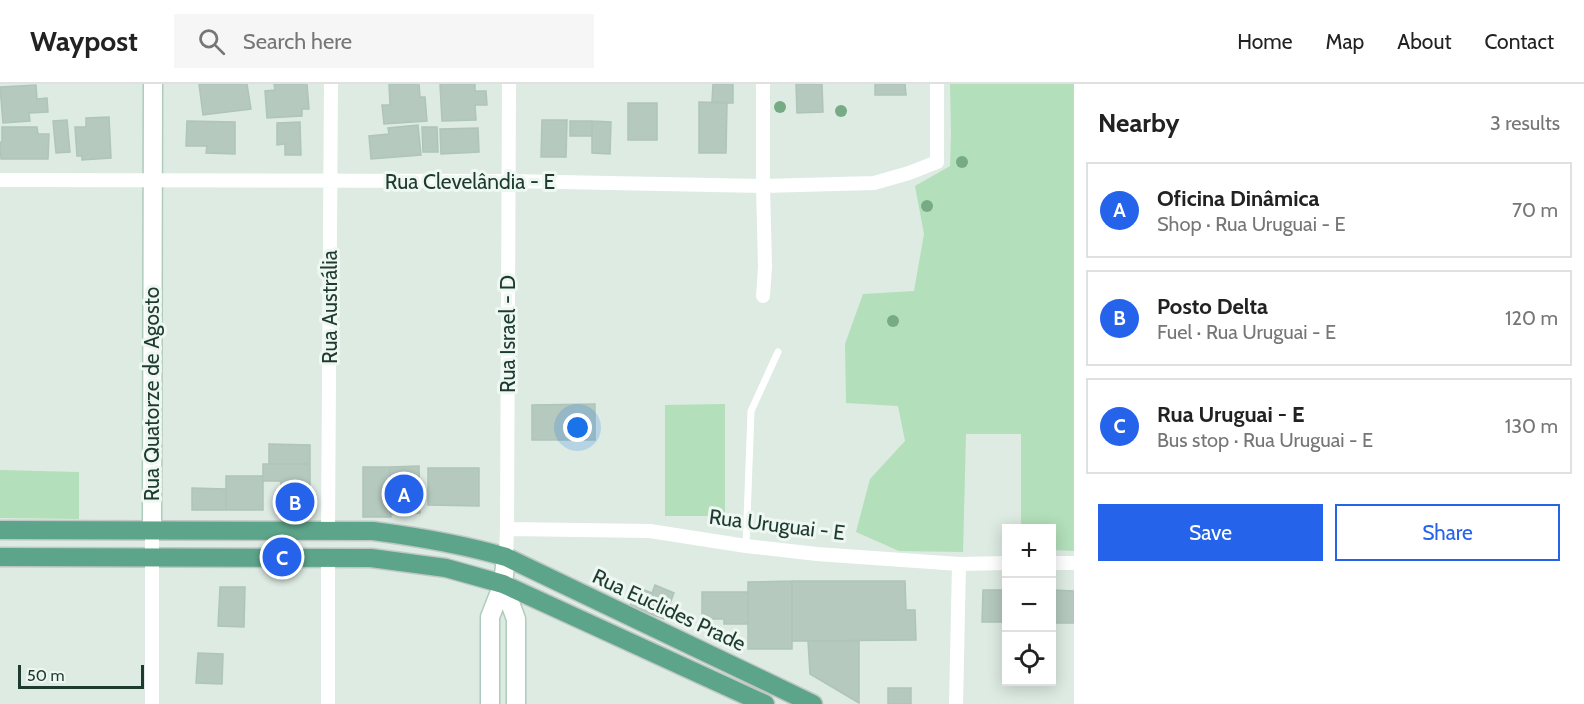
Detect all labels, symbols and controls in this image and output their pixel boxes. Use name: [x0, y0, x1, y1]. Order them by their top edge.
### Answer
search box: [174, 14, 594, 68]
text: Waypost: [30, 24, 138, 58]
icon: search: [195, 25, 228, 58]
text: Search here: [243, 28, 352, 55]
text: Home: [1237, 29, 1293, 54]
text: Map: [1326, 29, 1364, 54]
text: About: [1397, 29, 1451, 54]
text: Contact: [1484, 29, 1554, 54]
text: Nearby: [1098, 107, 1179, 139]
text: 3 results: [1490, 111, 1560, 135]
street label: Rua Clevelândia - E: [385, 169, 555, 194]
text: Oficina Dinâmica: [1157, 185, 1319, 212]
text: A: [1113, 198, 1126, 222]
text: 70 m: [1512, 198, 1558, 222]
text: Shop · Rua Uruguai - E: [1157, 212, 1346, 236]
street label: Rua Austrália: [317, 250, 342, 364]
street label: Rua Israel - D: [495, 275, 520, 393]
street label: Rua Quatorze de Agosto: [139, 287, 164, 501]
text: Posto Delta: [1157, 293, 1268, 320]
text: B: [1113, 306, 1126, 330]
text: 120 m: [1505, 306, 1558, 330]
text: Fuel · Rua Uruguai - E: [1157, 320, 1336, 344]
text: Rua Uruguai - E: [1157, 401, 1304, 428]
your location: [563, 413, 592, 442]
text: C: [1113, 414, 1126, 438]
text: 130 m: [1505, 414, 1558, 438]
text: Bus stop · Rua Uruguai - E: [1157, 428, 1373, 452]
pin: A: [384, 472, 424, 516]
pin: B: [276, 480, 314, 524]
street label: Rua Uruguai - E: [708, 504, 846, 545]
button: Save: [1098, 504, 1323, 561]
button: Share: [1335, 504, 1560, 561]
map controls: [1002, 524, 1056, 686]
button: +: [1002, 524, 1056, 578]
pin: C: [262, 534, 302, 580]
street label: Rua Euclides Prade: [589, 563, 750, 656]
button: −: [1002, 578, 1056, 632]
button: locate: [1002, 632, 1056, 686]
scale bar: [18, 662, 144, 690]
text: 50 m: [27, 666, 64, 685]

